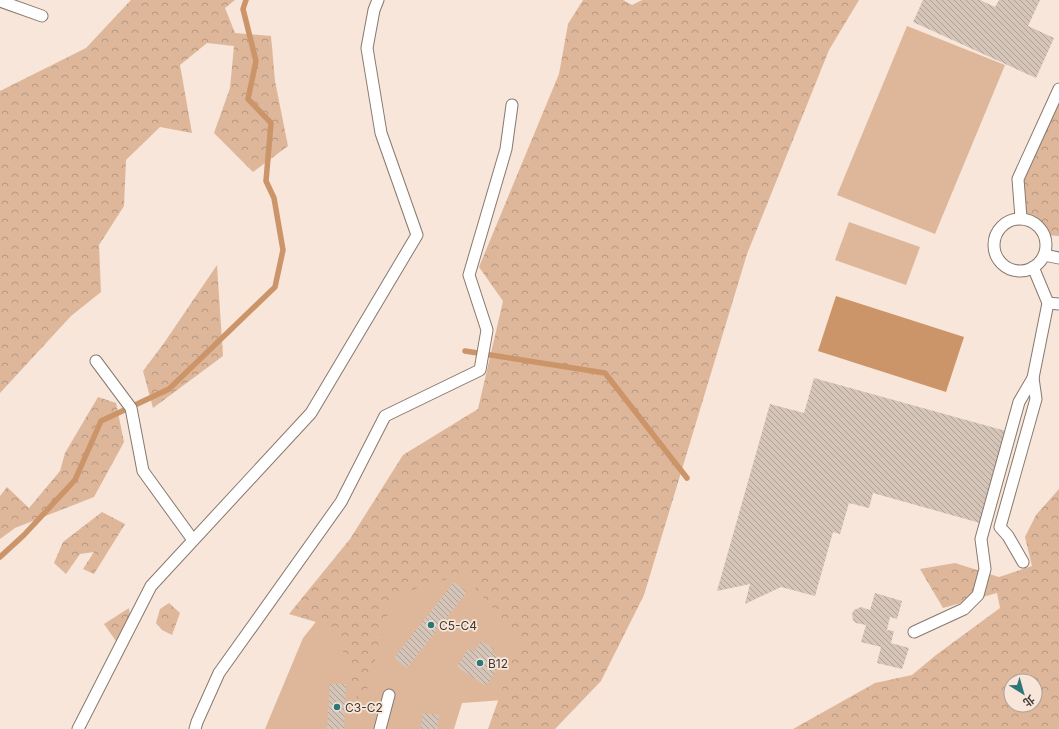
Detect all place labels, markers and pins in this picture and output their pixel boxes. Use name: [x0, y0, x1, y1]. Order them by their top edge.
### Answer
place label: C5-C4: [439, 618, 477, 633]
marker: C5-C4: [426, 620, 436, 630]
place label: B12: [488, 656, 508, 671]
marker: B12: [475, 658, 485, 668]
place label: C3-C2: [345, 700, 383, 715]
marker: C3-C2: [332, 702, 342, 712]

